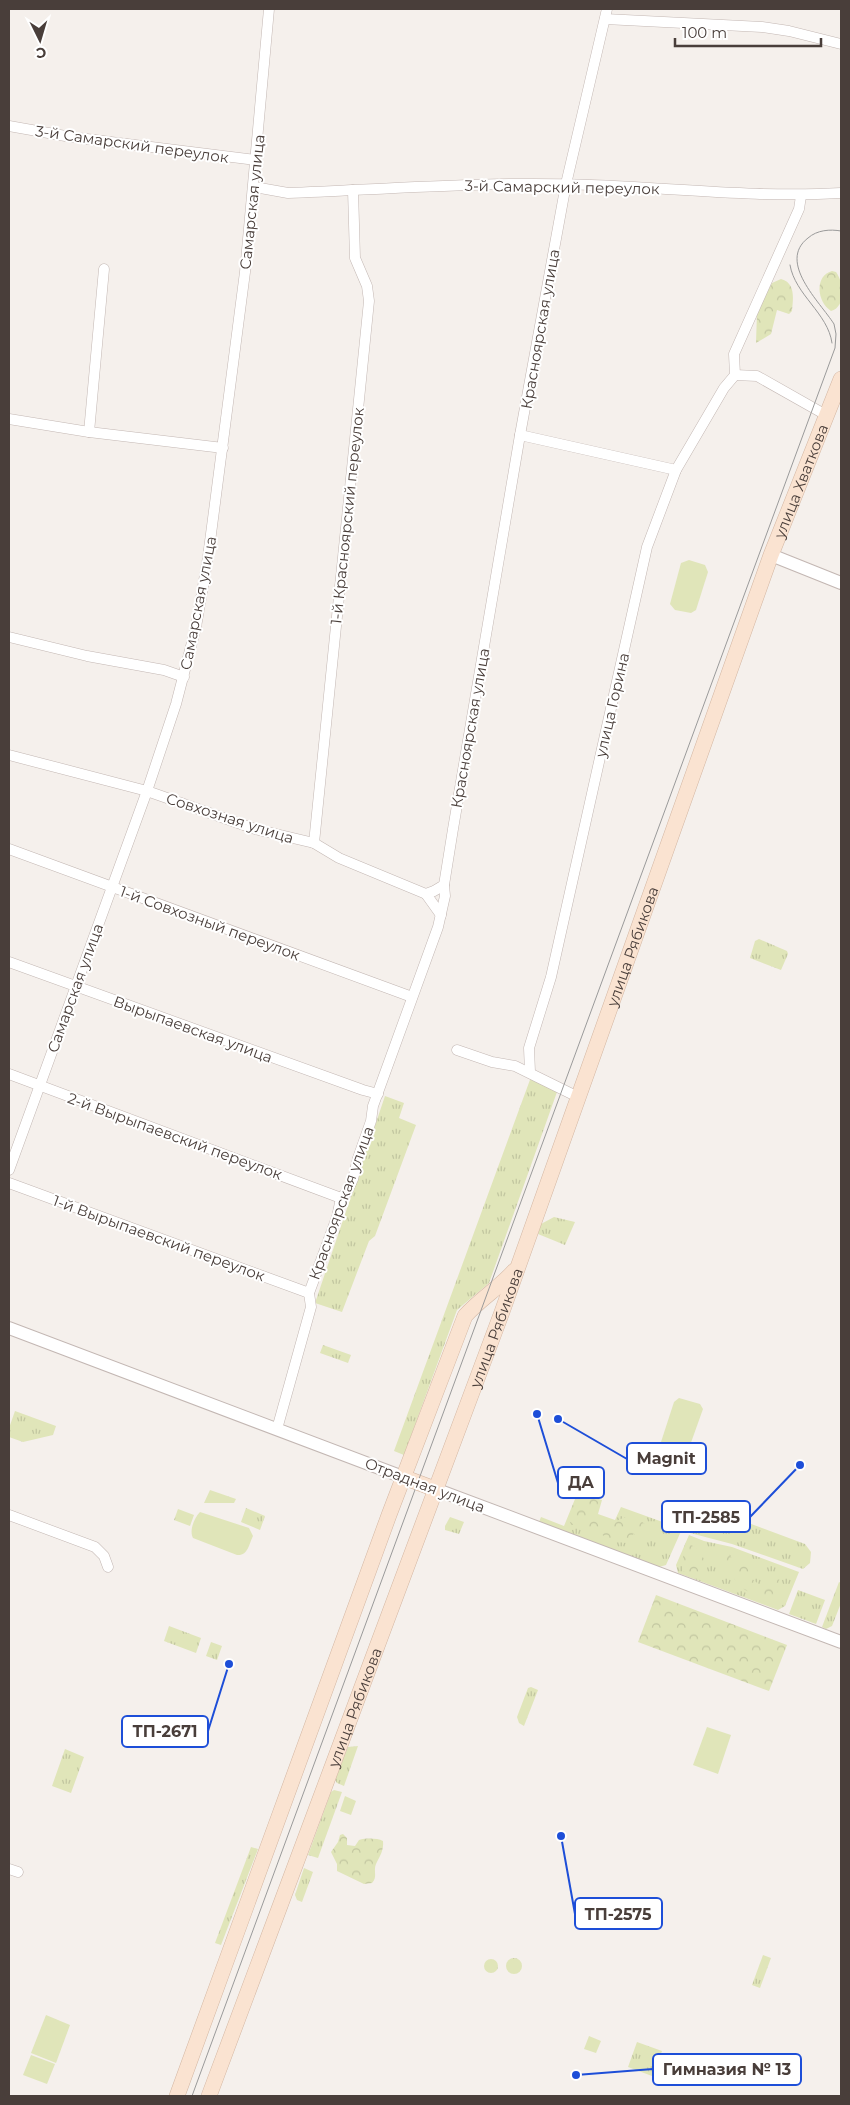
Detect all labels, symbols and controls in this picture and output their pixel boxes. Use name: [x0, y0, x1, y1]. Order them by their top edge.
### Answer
north arrow: [15, 15, 65, 65]
scale bar: [675, 15, 821, 47]
text: 100 m: [682, 23, 727, 42]
text: С: [35, 44, 47, 62]
street label: 3-й Самарский переулок: [34, 121, 230, 167]
street label: Самарская улица: [235, 133, 269, 271]
street label: 3-й Самарский переулок: [464, 176, 660, 198]
street label: Красноярская улица: [517, 247, 563, 411]
street label: 1-й Красноярский переулок: [326, 406, 368, 626]
street label: улица Хваткова: [769, 421, 832, 542]
street label: Самарская улица: [176, 535, 220, 671]
street label: Красноярская улица: [447, 646, 493, 810]
street label: улица Горина: [591, 651, 633, 760]
street label: Совхозная улица: [164, 788, 296, 848]
street label: 1-й Совхозный переулок: [117, 882, 303, 965]
street label: улица Рябикова: [602, 884, 662, 1010]
street label: Самарская улица: [43, 921, 107, 1055]
street label: Вырыпаевская улица: [111, 991, 275, 1067]
street label: 2-й Вырыпаевский переулок: [65, 1088, 285, 1184]
street label: Красноярская улица: [304, 1124, 378, 1282]
street label: 1-й Вырыпаевский переулок: [51, 1191, 268, 1285]
street label: улица Рябикова: [465, 1265, 526, 1391]
callout: Magnit: [627, 1443, 706, 1474]
text: Magnit: [636, 1449, 696, 1468]
street label: Отрадная улица: [362, 1453, 488, 1517]
callout: ДА: [558, 1467, 604, 1498]
text: ДА: [568, 1473, 594, 1492]
callout: ТП-2585: [662, 1501, 750, 1532]
text: ТП-2585: [672, 1508, 741, 1527]
street label: улица Рябикова: [323, 1645, 385, 1771]
callout: ТП-2671: [122, 1716, 208, 1747]
text: ТП-2671: [132, 1722, 198, 1741]
callout: ТП-2575: [575, 1898, 662, 1929]
text: ТП-2575: [584, 1905, 652, 1924]
callout: Гимназия № 13: [653, 2054, 801, 2085]
text: Гимназия № 13: [663, 2060, 791, 2079]

